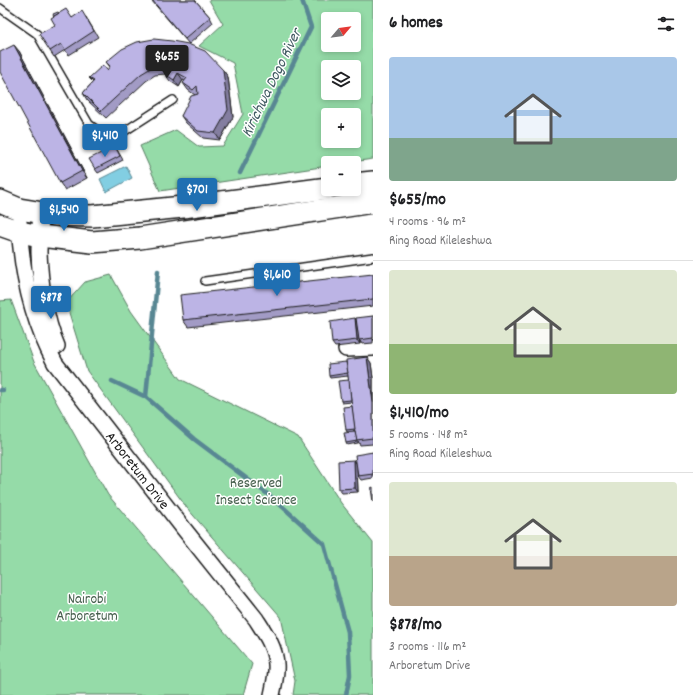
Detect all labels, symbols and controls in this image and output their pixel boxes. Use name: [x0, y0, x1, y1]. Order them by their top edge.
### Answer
north arrow: [321, 12, 361, 52]
map controls: [321, 12, 361, 196]
text: 6 homes: [389, 12, 443, 36]
icon: filters: [655, 13, 677, 35]
water label: Kirichwa Dogo River: [236, 23, 309, 141]
pin: $655: [143, 45, 191, 79]
text: $655: [155, 48, 180, 67]
button: layers: [321, 60, 361, 100]
icon: home: [497, 83, 569, 155]
button: +: [321, 108, 361, 148]
pin: $1,410: [72, 124, 138, 158]
text: $1,410: [91, 127, 119, 146]
button: −: [321, 156, 361, 196]
pin: $701: [173, 178, 221, 212]
text: $701: [186, 181, 208, 200]
text: $655/mo: [389, 189, 446, 213]
pin: $1,540: [31, 198, 97, 232]
text: $1,540: [49, 201, 79, 220]
text: 4 rooms · 96 m²: [389, 213, 466, 232]
text: Ring Road Kileleshwa: [389, 232, 492, 251]
pin: $1,610: [244, 263, 310, 297]
text: $1,610: [263, 266, 291, 285]
pin: $878: [27, 286, 75, 320]
text: $878: [40, 289, 62, 308]
icon: home: [497, 296, 569, 368]
text: $1,410/mo: [389, 402, 449, 426]
text: 5 rooms · 148 m²: [389, 426, 468, 445]
street label: Arboretum Drive: [99, 428, 174, 515]
text: Ring Road Kileleshwa: [389, 445, 492, 464]
park label: Reserved Insect Science: [215, 473, 297, 512]
icon: home: [497, 508, 569, 580]
park label: Nairobi Arboretum: [56, 589, 118, 628]
text: $878/mo: [389, 614, 442, 638]
text: 3 rooms · 116 m²: [389, 638, 466, 657]
text: Arboretum Drive: [389, 657, 470, 676]

